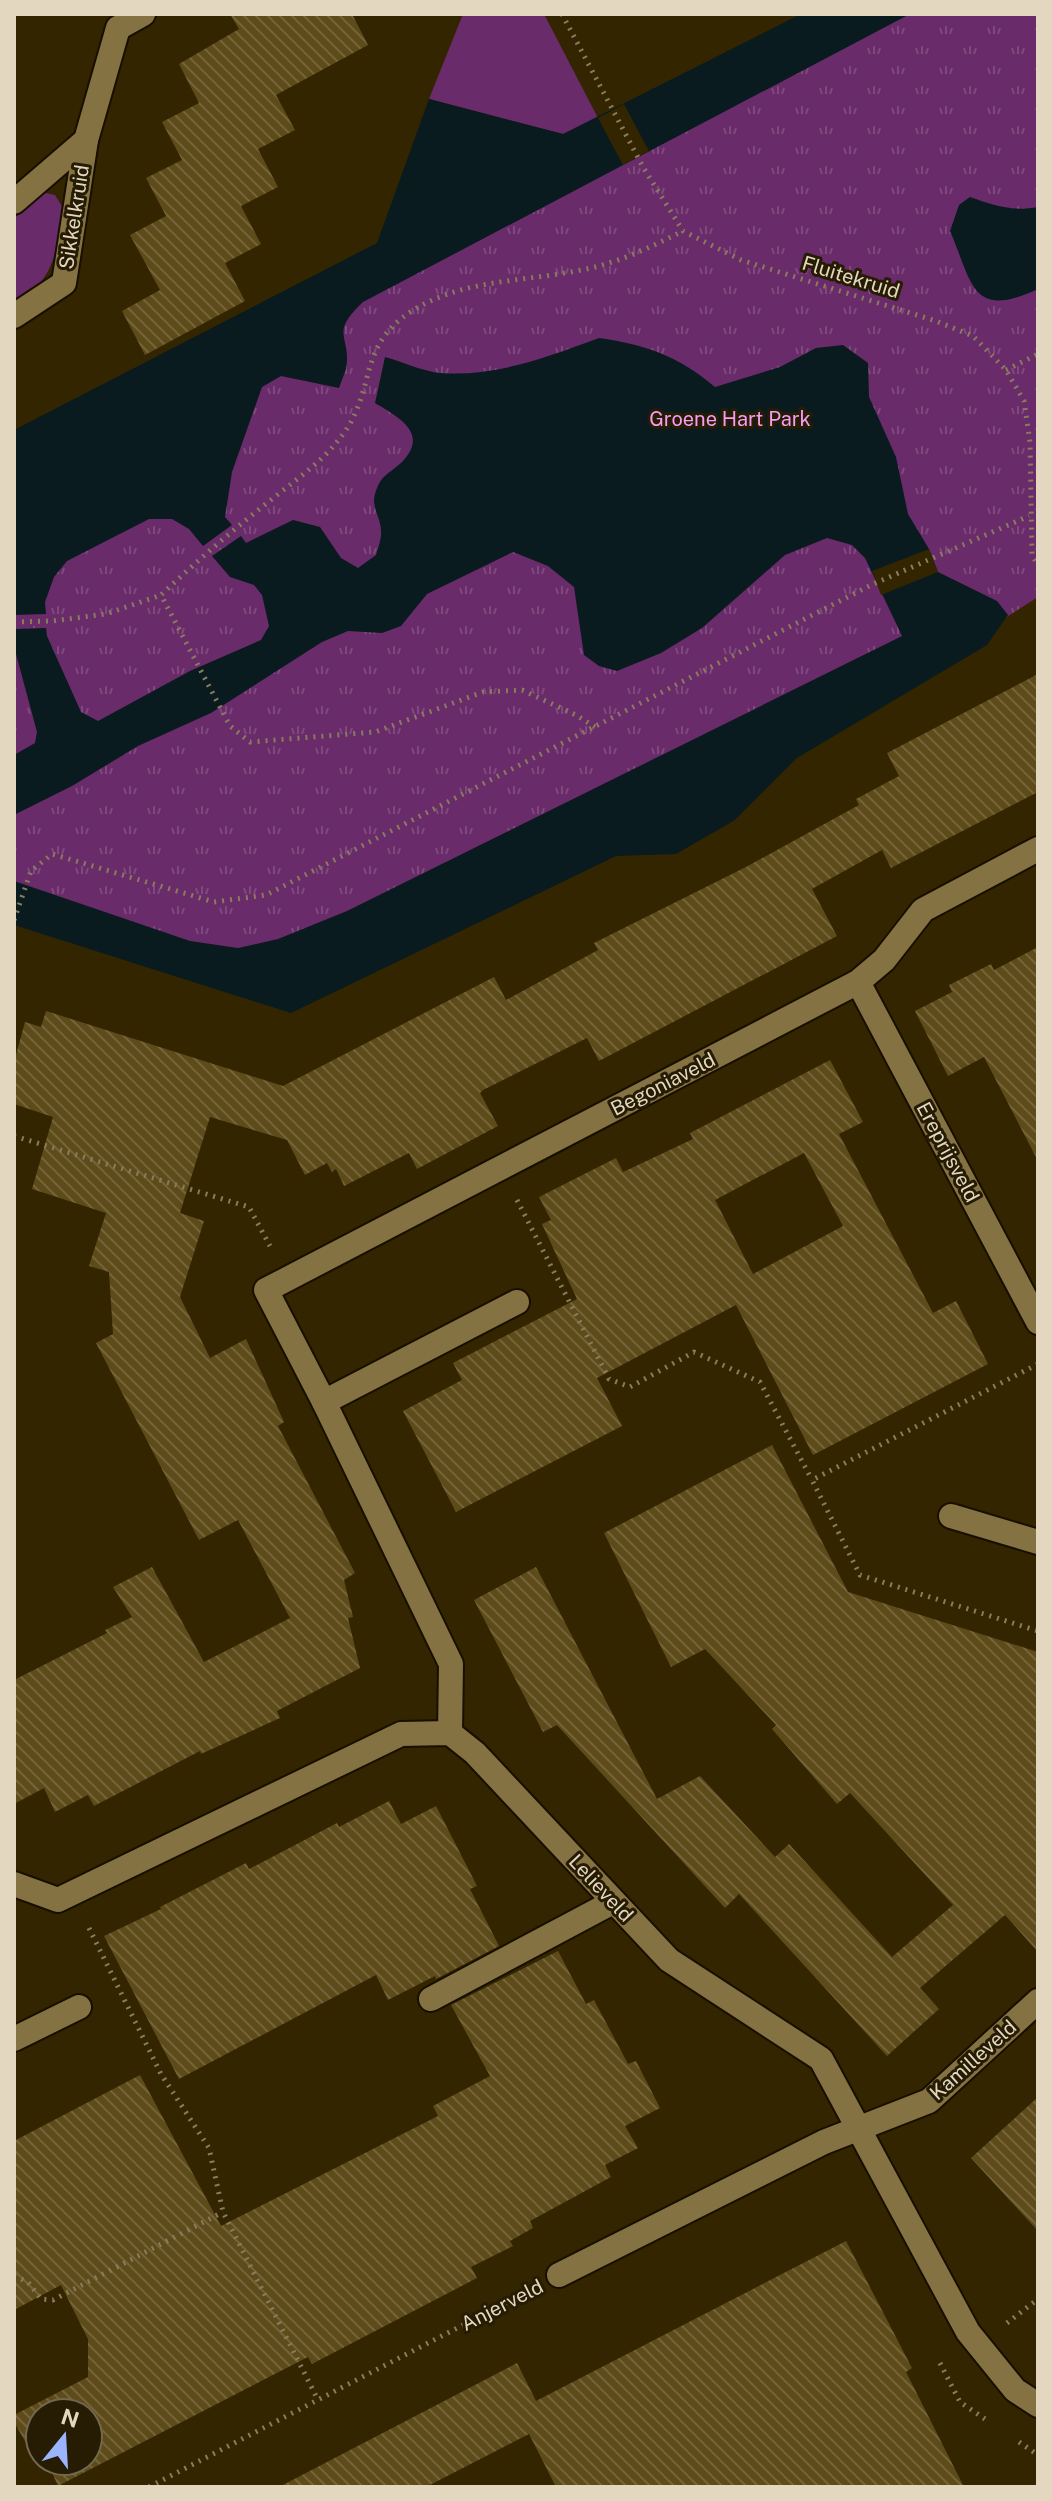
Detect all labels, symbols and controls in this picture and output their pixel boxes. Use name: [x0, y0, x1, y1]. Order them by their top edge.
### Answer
street label: Sikkelkruid: [54, 163, 94, 271]
street label: Fluitekruid: [799, 251, 903, 303]
park label: Groene Hart Park: [649, 407, 811, 431]
street label: Begoniaveld: [607, 1047, 719, 1121]
street label: Ereprijsveld: [912, 1098, 984, 1206]
street label: Lelieveld: [564, 1849, 638, 1927]
street label: Kamilleveld: [925, 2015, 1021, 2105]
street label: Anjerveld: [457, 2274, 547, 2336]
north arrow: [24, 2397, 104, 2477]
text: N: [58, 2403, 82, 2433]

